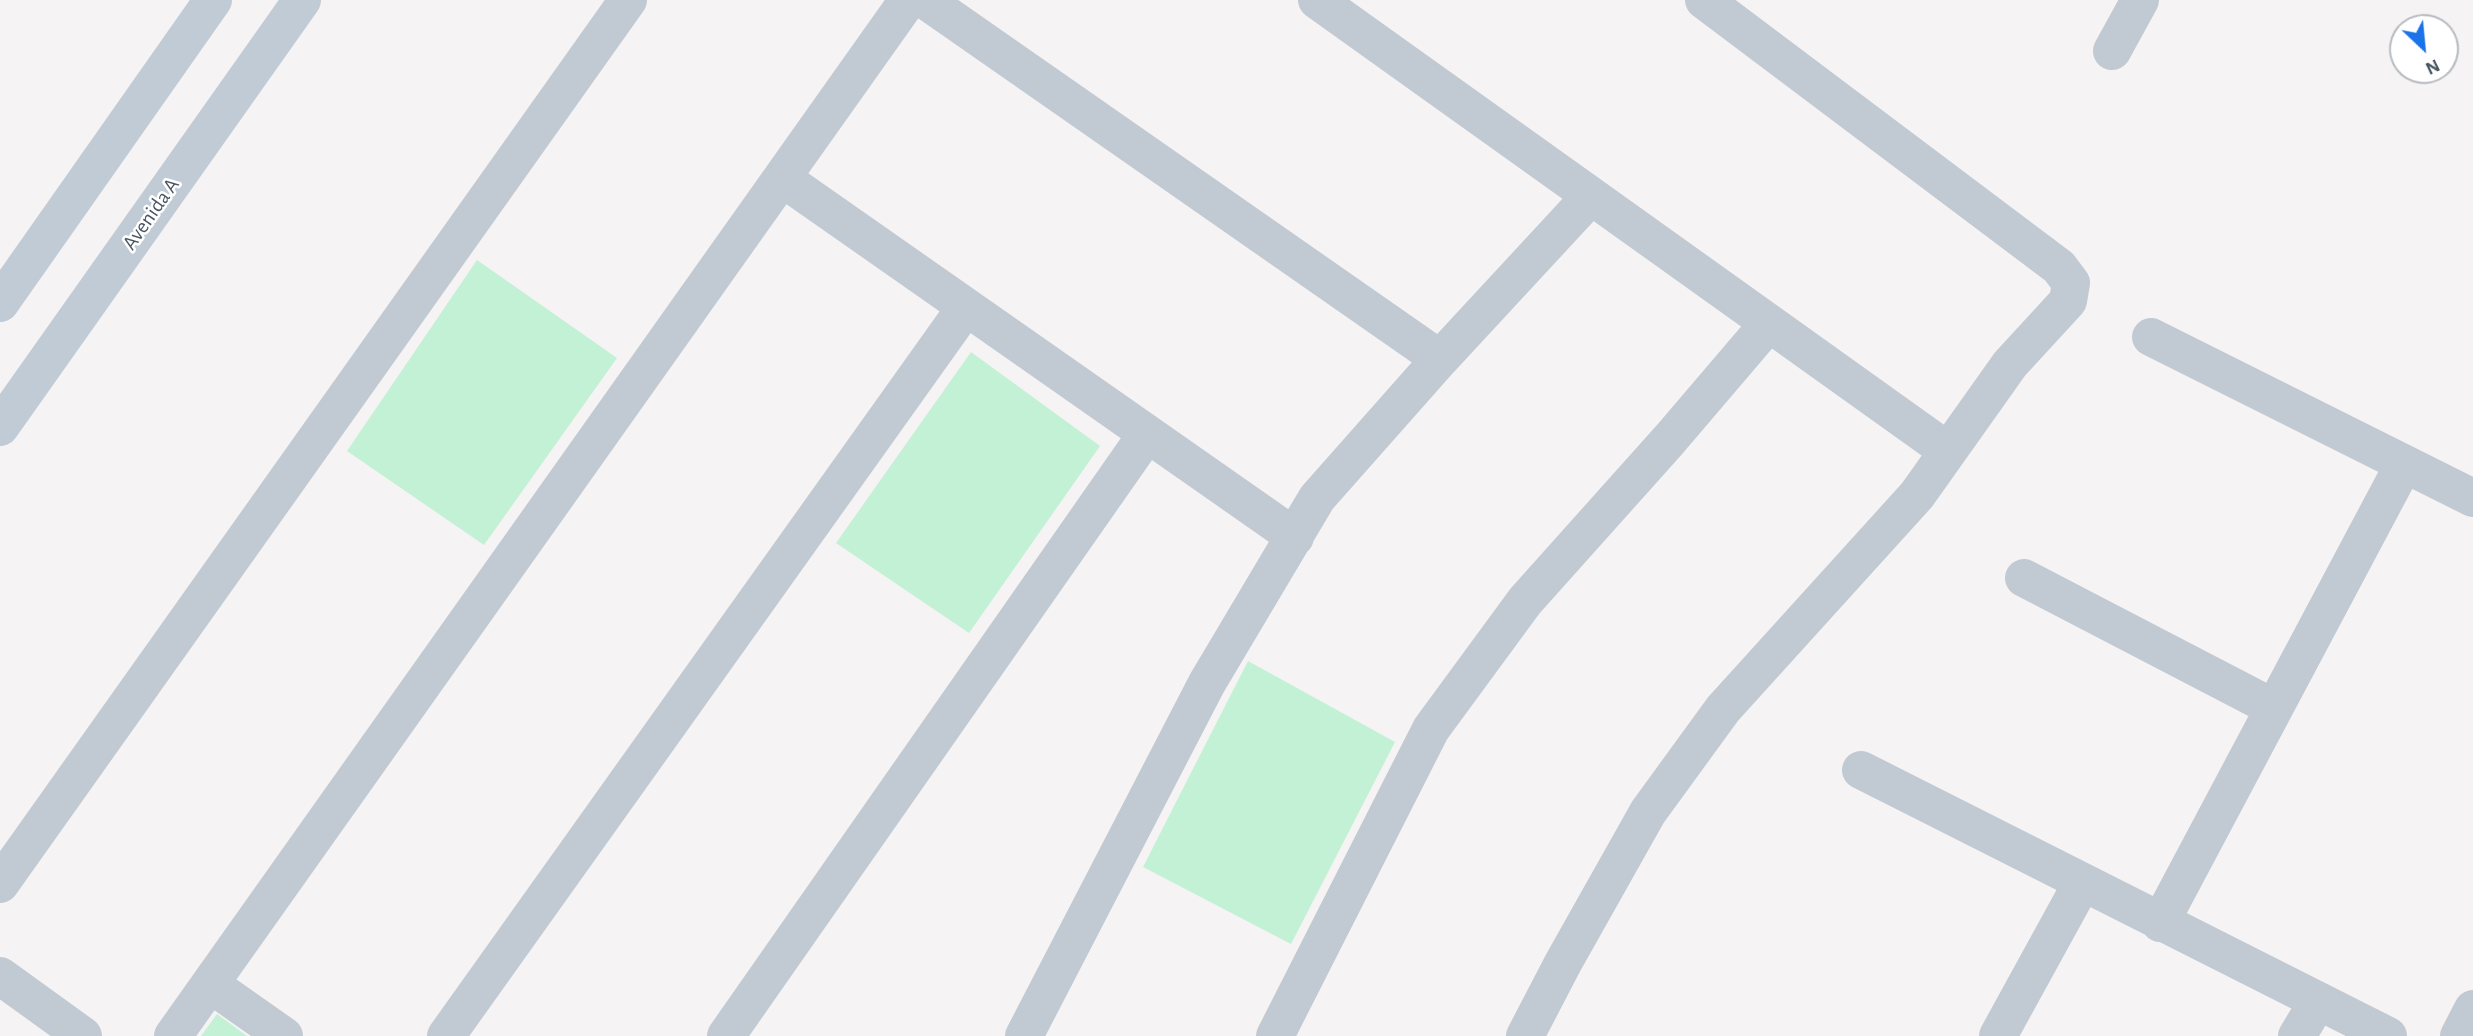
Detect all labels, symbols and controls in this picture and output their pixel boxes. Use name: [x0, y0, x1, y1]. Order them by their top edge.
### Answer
north arrow: [2389, 14, 2459, 84]
text: N: [2422, 55, 2443, 78]
street label: Avenida A: [117, 173, 185, 255]

